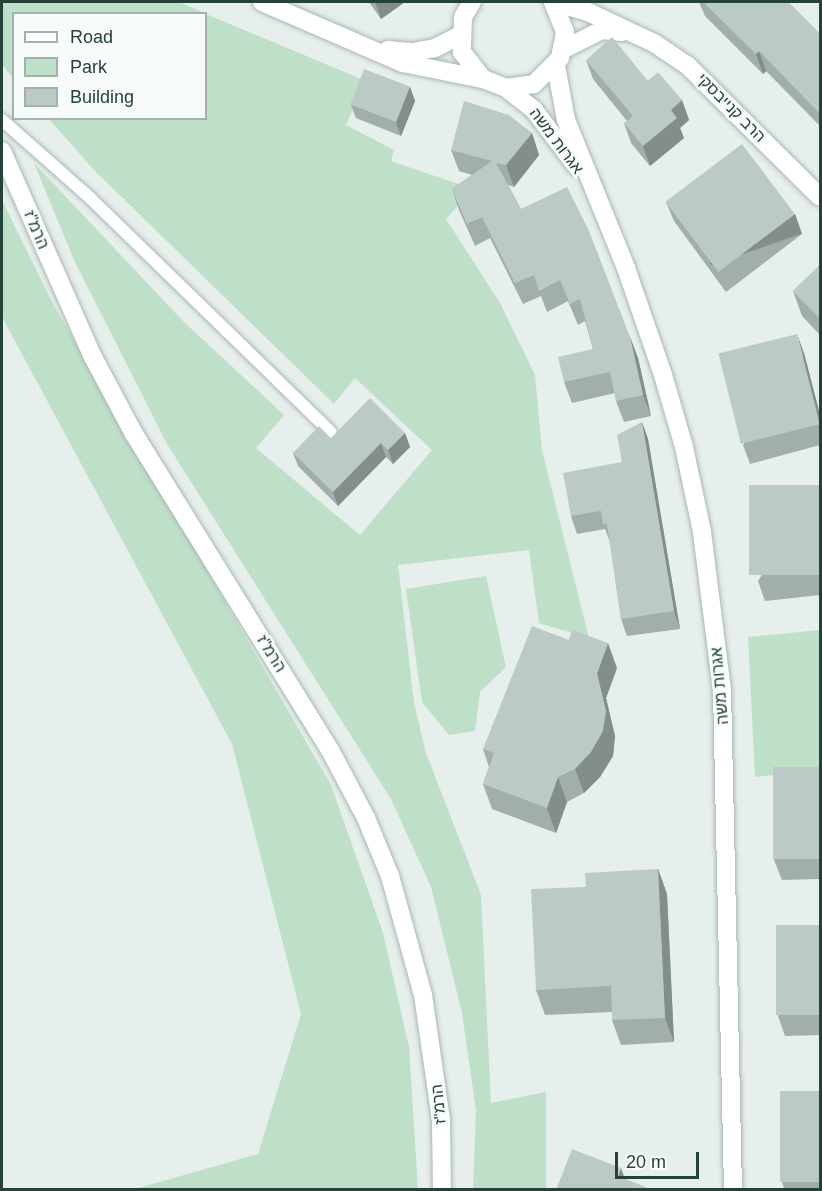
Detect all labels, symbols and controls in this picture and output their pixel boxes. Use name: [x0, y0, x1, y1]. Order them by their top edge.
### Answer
legend: [12, 12, 207, 120]
text: Road: [70, 27, 113, 47]
text: Park: [70, 57, 107, 77]
street label: הרב קנייבסקי: [693, 70, 769, 146]
text: Building: [70, 87, 134, 107]
street label: אגרות משה: [525, 104, 587, 178]
street label: הרמ"ז: [19, 208, 53, 252]
street label: הרמ"ז: [252, 632, 290, 676]
street label: אגרות משה: [707, 646, 733, 726]
street label: הרמ"ז: [427, 1083, 451, 1125]
scale bar: [618, 1140, 702, 1178]
text: 20 m: [626, 1152, 666, 1172]

